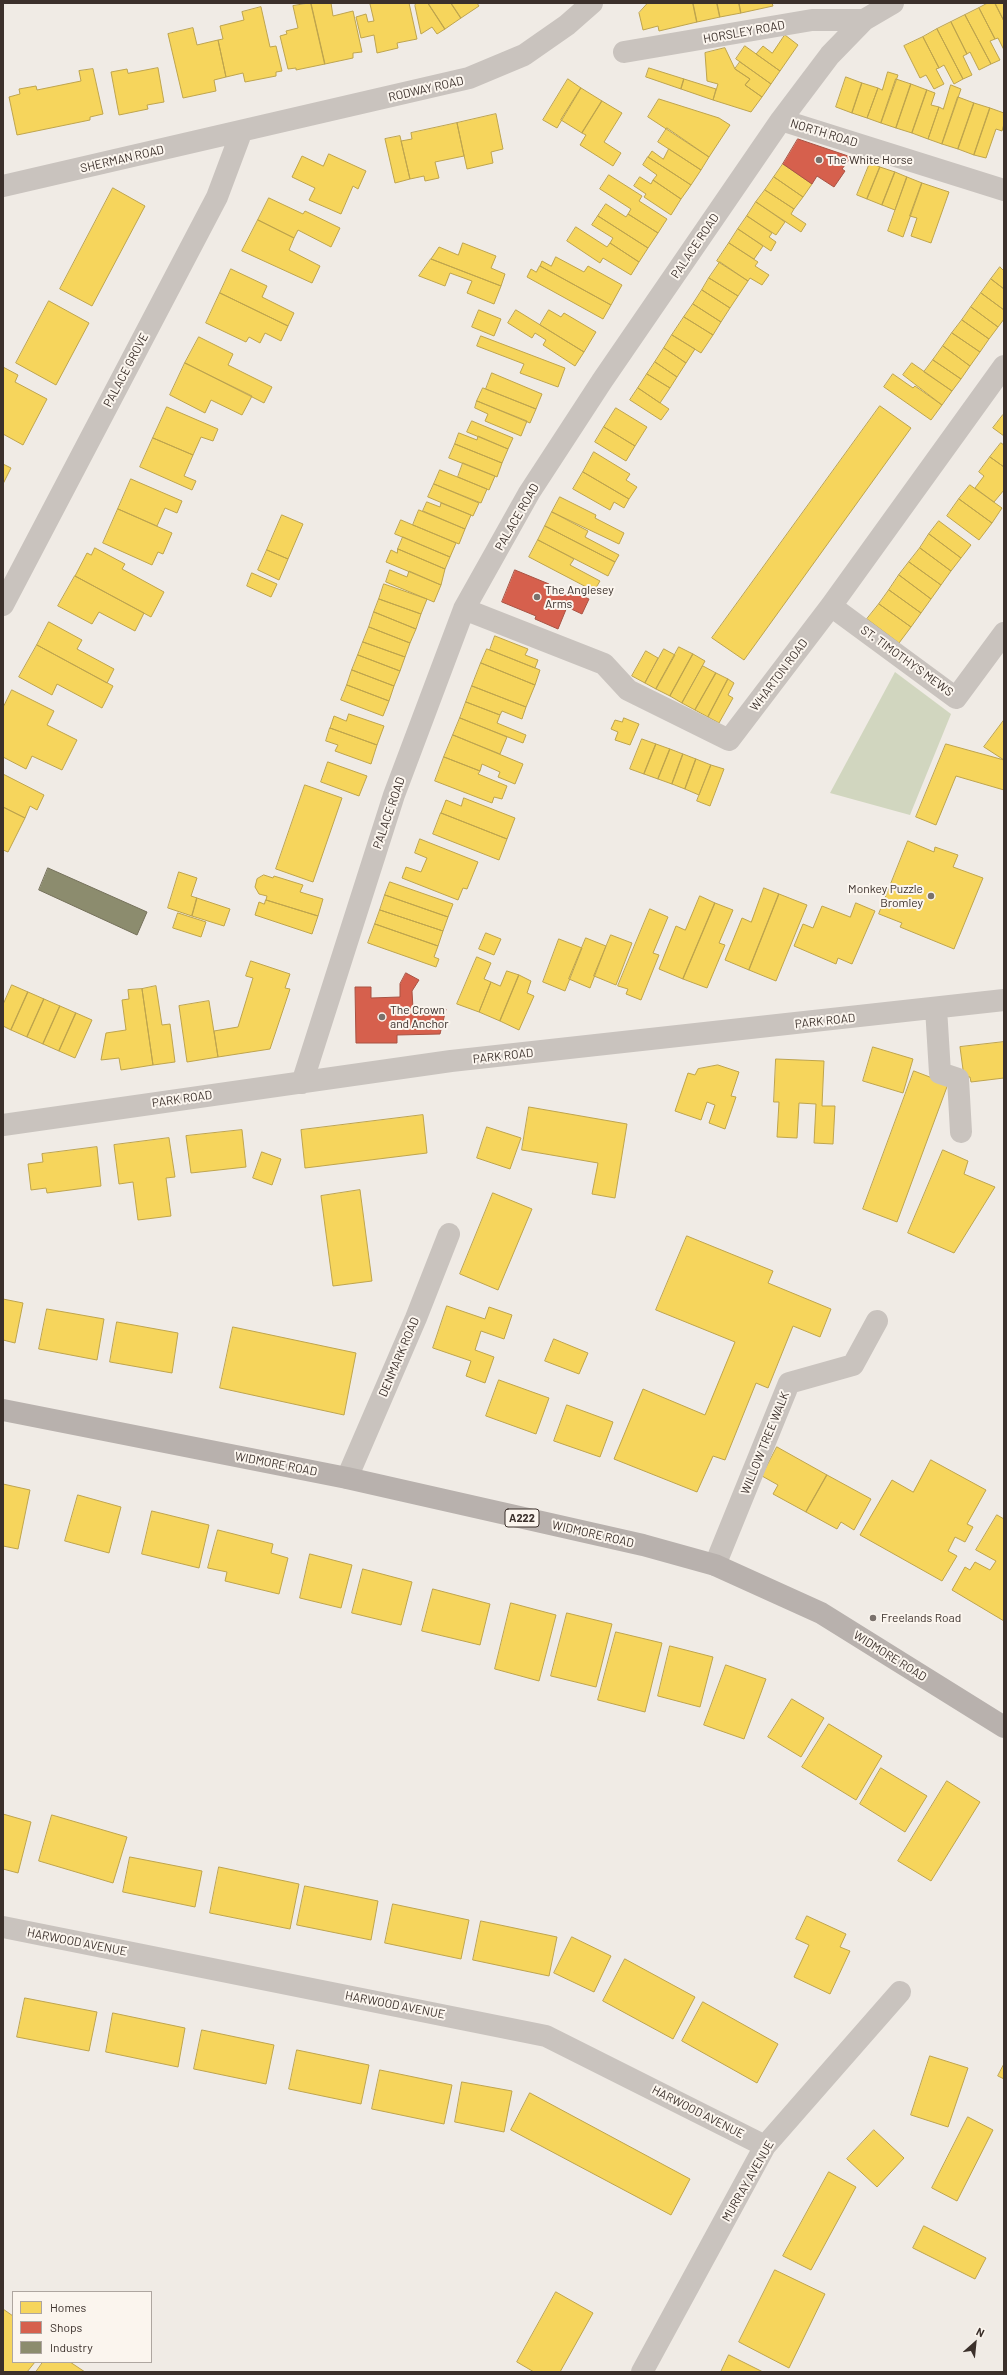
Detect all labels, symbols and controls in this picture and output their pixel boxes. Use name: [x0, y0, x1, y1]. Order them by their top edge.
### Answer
street label: HORSLEY ROAD: [702, 18, 786, 46]
street label: RODWAY ROAD: [387, 73, 465, 105]
street label: NORTH ROAD: [789, 116, 859, 150]
street label: SHERMAN ROAD: [79, 142, 165, 176]
place label: The White Horse: [827, 153, 913, 167]
marker: The White Horse: [814, 155, 824, 165]
street label: PALACE ROAD: [668, 211, 722, 281]
street label: PALACE GROVE: [100, 331, 152, 409]
street label: PALACE ROAD: [492, 481, 542, 553]
place label: The Anglesey Arms: [545, 583, 614, 611]
marker: The Anglesey Arms: [532, 592, 542, 602]
street label: ST. TIMOTHY'S MEWS: [858, 623, 956, 699]
street label: WHARTON ROAD: [747, 636, 811, 714]
street label: PALACE ROAD: [370, 775, 408, 851]
place label: Monkey Puzzle Bromley: [848, 882, 923, 910]
marker: Monkey Puzzle Bromley: [926, 891, 936, 901]
place label: The Crown and Anchor: [390, 1003, 449, 1031]
street label: PARK ROAD: [794, 1011, 856, 1031]
marker: The Crown and Anchor: [377, 1012, 387, 1022]
street label: PARK ROAD: [472, 1046, 534, 1066]
street label: PARK ROAD: [151, 1088, 213, 1110]
street label: DENMARK ROAD: [376, 1315, 422, 1399]
street label: WILLOW TREE WALK: [738, 1390, 792, 1496]
street label: WIDMORE ROAD: [234, 1449, 318, 1479]
road number: A222: [505, 1509, 539, 1527]
street label: WIDMORE ROAD: [551, 1518, 635, 1550]
place label: Freelands Road: [881, 1611, 961, 1625]
marker: Freelands Road: [868, 1613, 878, 1623]
street label: WIDMORE ROAD: [851, 1628, 929, 1684]
street label: HARWOOD AVENUE: [26, 1925, 128, 1959]
street label: HARWOOD AVENUE: [344, 1988, 446, 2022]
street label: HARWOOD AVENUE: [650, 2083, 746, 2141]
street label: MURRAY AVENUE: [719, 2138, 777, 2224]
legend: [12, 2291, 152, 2363]
text: Homes: [50, 2300, 86, 2314]
text: Shops: [50, 2320, 82, 2334]
north arrow: [955, 2323, 995, 2363]
text: N: [974, 2324, 987, 2339]
text: Industry: [50, 2340, 93, 2354]

